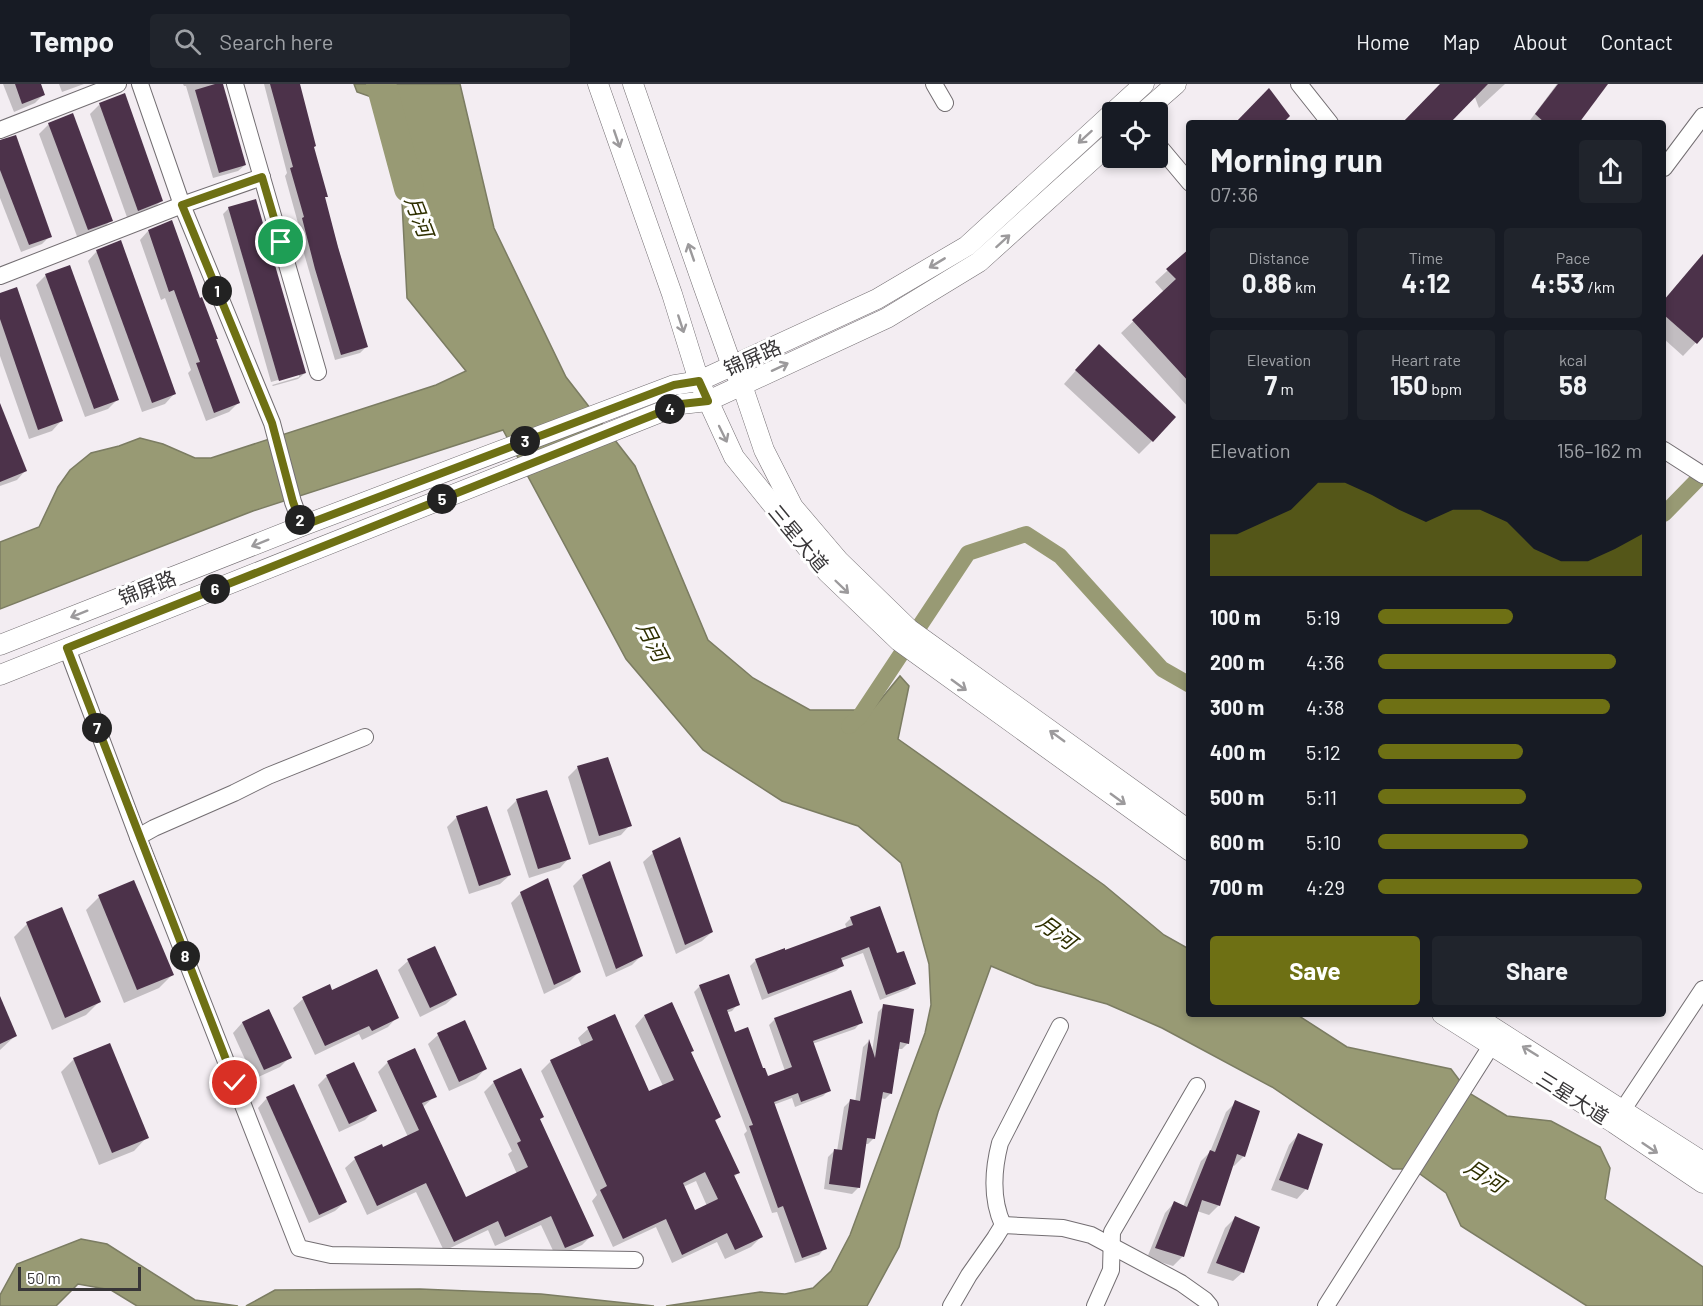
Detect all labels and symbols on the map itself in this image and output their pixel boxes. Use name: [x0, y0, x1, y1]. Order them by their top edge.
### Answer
one-way arrow: [613, 129, 624, 148]
one-way arrow: [1078, 130, 1093, 145]
water label: 月河: [401, 192, 441, 244]
pin: [255, 216, 306, 267]
one-way arrow: [995, 234, 1010, 248]
one-way arrow: [685, 243, 696, 262]
one-way arrow: [929, 258, 946, 270]
pin: 1: [202, 276, 232, 306]
one-way arrow: [676, 314, 687, 333]
street label: 锦屏路: [720, 334, 784, 380]
one-way arrow: [770, 361, 788, 373]
pin: 4: [655, 394, 685, 424]
one-way arrow: [718, 424, 730, 442]
pin: 3: [510, 426, 540, 456]
pin: 5: [427, 484, 457, 514]
street label: 三星大道: [764, 500, 834, 576]
pin: 2: [285, 505, 315, 535]
one-way arrow: [251, 538, 270, 549]
street label: 锦屏路: [115, 565, 179, 609]
pin: 6: [200, 574, 230, 604]
one-way arrow: [835, 580, 850, 594]
one-way arrow: [70, 609, 88, 620]
water label: 月河: [632, 617, 675, 669]
one-way arrow: [951, 679, 967, 691]
pin: 7: [82, 713, 112, 743]
one-way arrow: [1049, 729, 1065, 742]
one-way arrow: [1109, 793, 1125, 805]
water label: 月河: [1033, 908, 1084, 956]
pin: 8: [170, 941, 200, 971]
one-way arrow: [1522, 1045, 1539, 1057]
pin: [209, 1057, 260, 1108]
street label: 三星大道: [1533, 1066, 1613, 1128]
one-way arrow: [1641, 1142, 1658, 1154]
water label: 月河: [1461, 1153, 1513, 1199]
scale bar: [18, 1264, 141, 1292]

